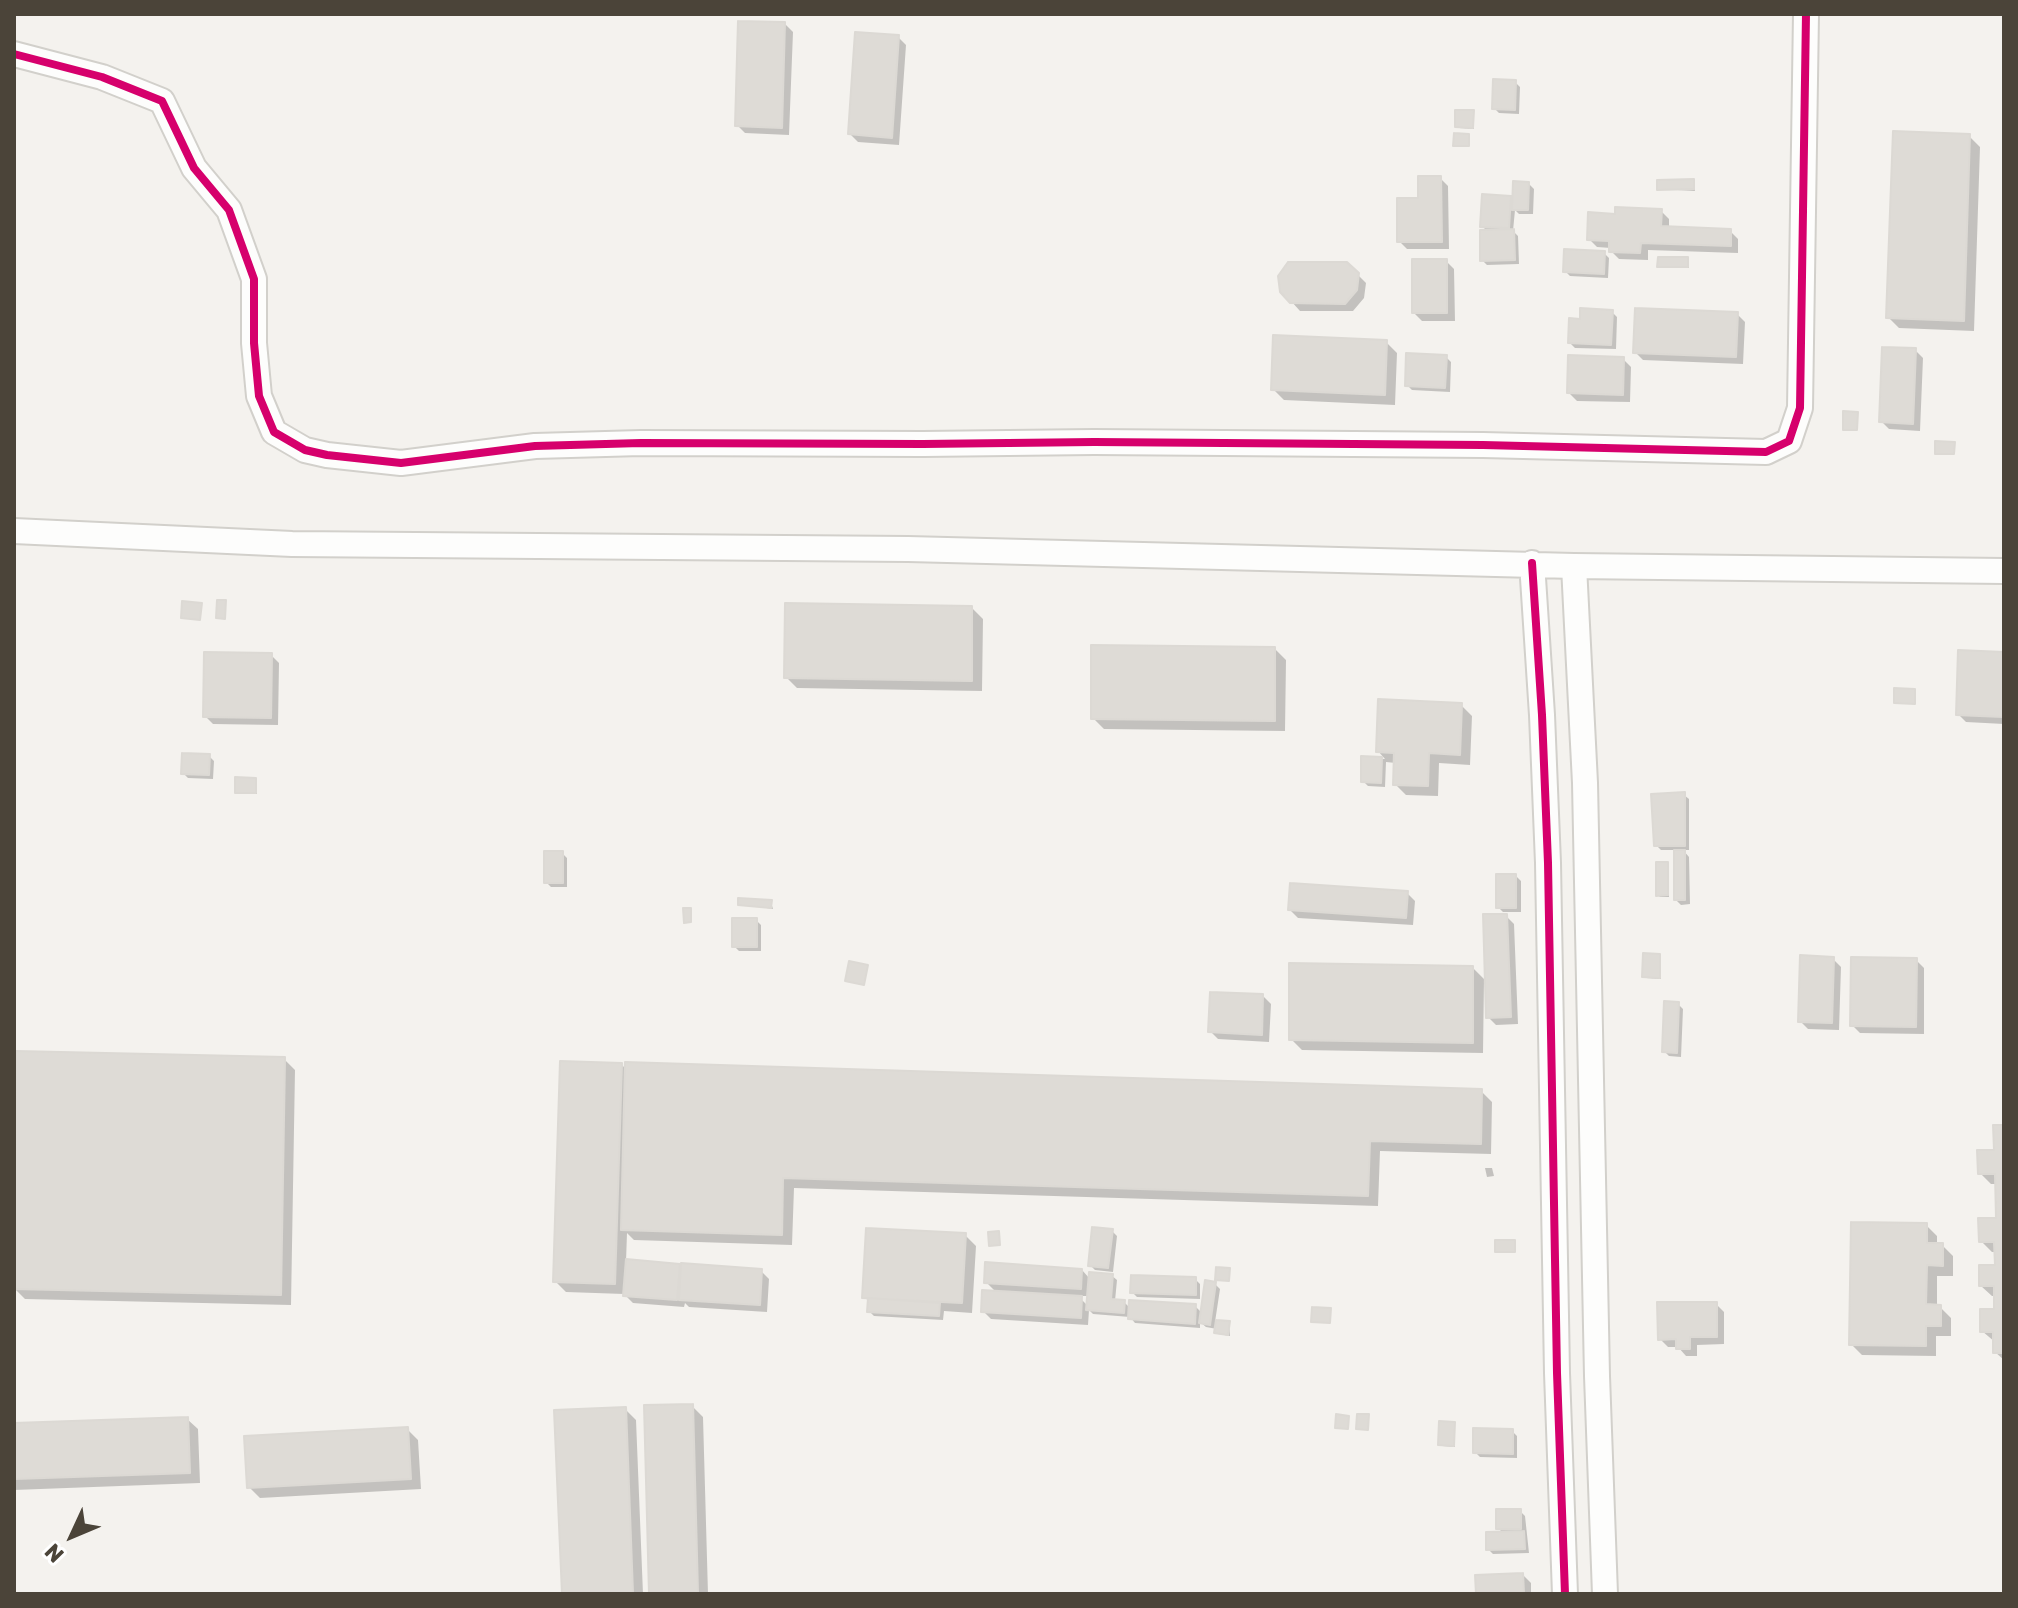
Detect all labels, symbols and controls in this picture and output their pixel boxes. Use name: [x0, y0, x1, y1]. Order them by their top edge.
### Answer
north arrow: [32, 1496, 112, 1576]
text: N: [39, 1538, 70, 1568]

